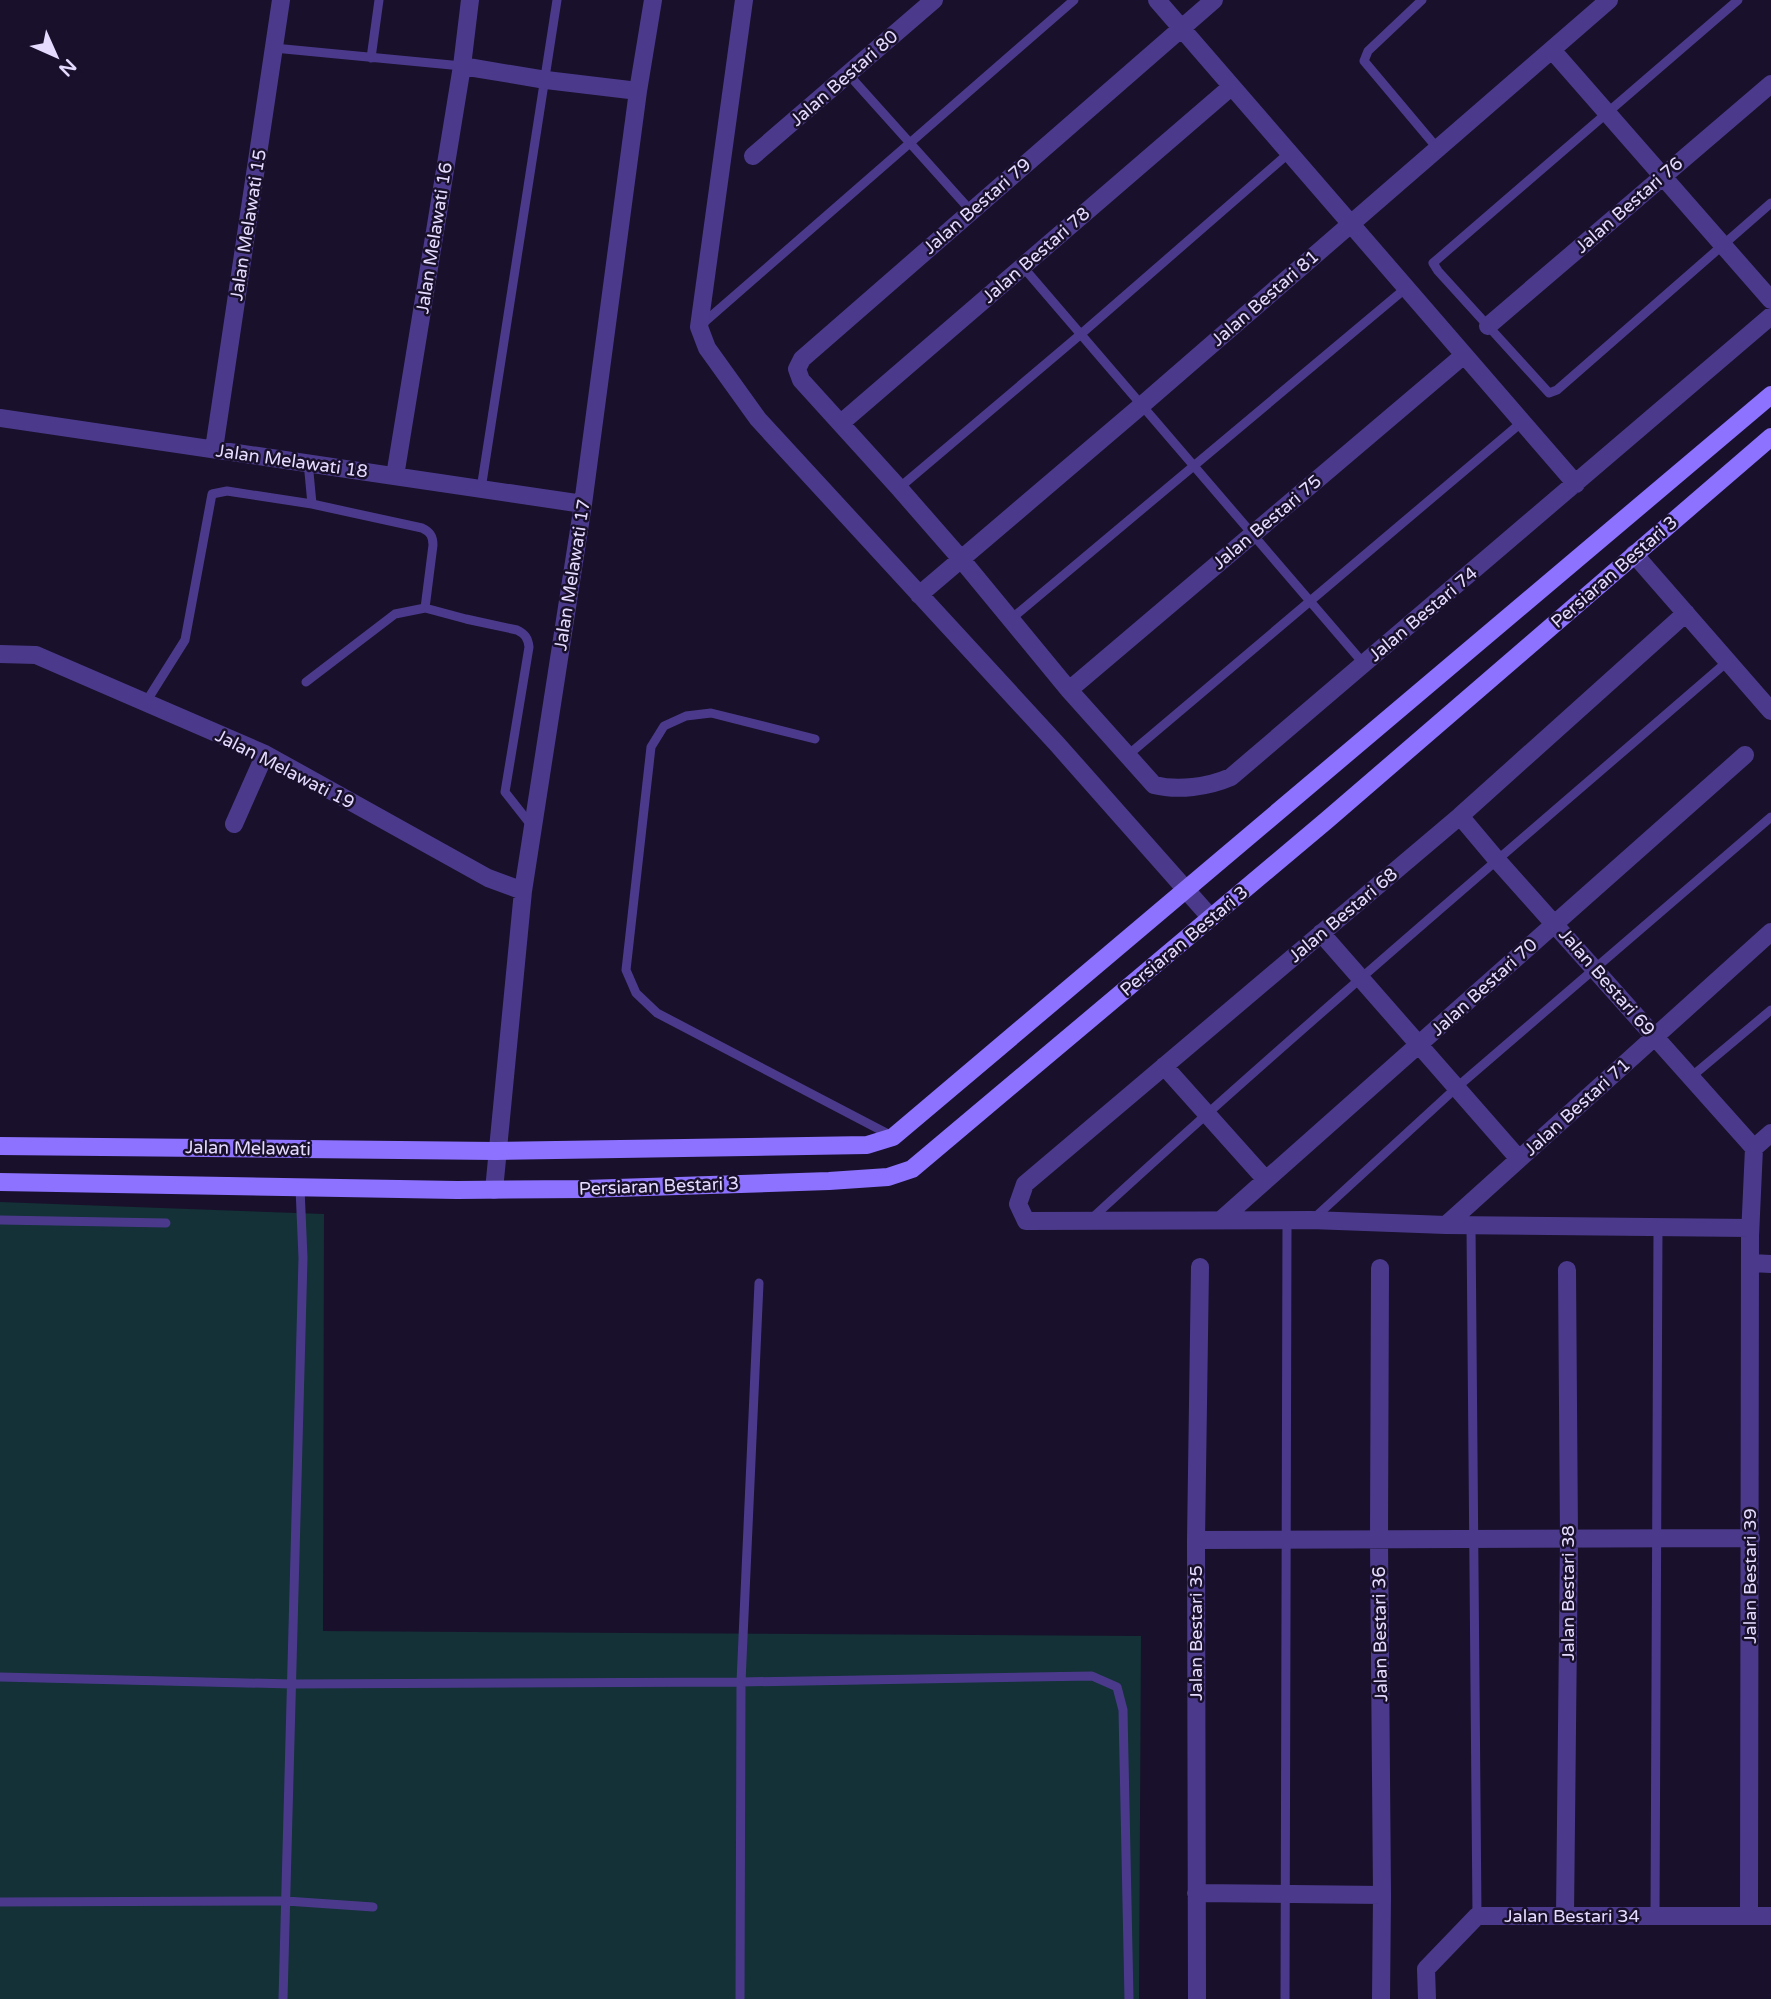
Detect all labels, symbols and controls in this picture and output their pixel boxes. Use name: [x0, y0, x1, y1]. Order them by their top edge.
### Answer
north arrow: [21, 21, 91, 91]
street label: Jalan Bestari 80: [786, 25, 902, 131]
text: N: [54, 54, 80, 80]
street label: Jalan Melawati 15: [225, 148, 271, 302]
street label: Jalan Bestari 76: [1571, 152, 1687, 258]
street label: Jalan Bestari 79: [919, 153, 1035, 259]
street label: Jalan Melawati 16: [411, 161, 457, 315]
street label: Jalan Bestari 78: [978, 202, 1094, 308]
street label: Jalan Bestari 81: [1207, 245, 1323, 351]
street label: Jalan Melawati 18: [215, 439, 369, 483]
street label: Jalan Bestari 75: [1208, 470, 1326, 574]
street label: Jalan Melawati 17: [549, 498, 595, 652]
street label: Persiaran Bestari 3: [1546, 511, 1682, 633]
street label: Jalan Bestari 74: [1364, 562, 1482, 666]
street label: Jalan Melawati 19: [212, 724, 358, 814]
street label: Jalan Bestari 68: [1284, 863, 1402, 967]
street label: Persiaran Bestari 3: [1116, 881, 1252, 1001]
street label: Jalan Bestari 69: [1554, 924, 1660, 1040]
street label: Jalan Bestari 70: [1426, 933, 1542, 1041]
street label: Jalan Bestari 71: [1519, 1053, 1635, 1161]
street label: Jalan Melawati: [185, 1136, 311, 1160]
street label: Persiaran Bestari 3: [579, 1172, 739, 1200]
street label: Jalan Bestari 39: [1739, 1508, 1761, 1644]
street label: Jalan Bestari 38: [1557, 1525, 1579, 1661]
street label: Jalan Bestari 35: [1185, 1565, 1207, 1701]
street label: Jalan Bestari 36: [1368, 1566, 1392, 1702]
street label: Jalan Bestari 34: [1504, 1905, 1640, 1927]

